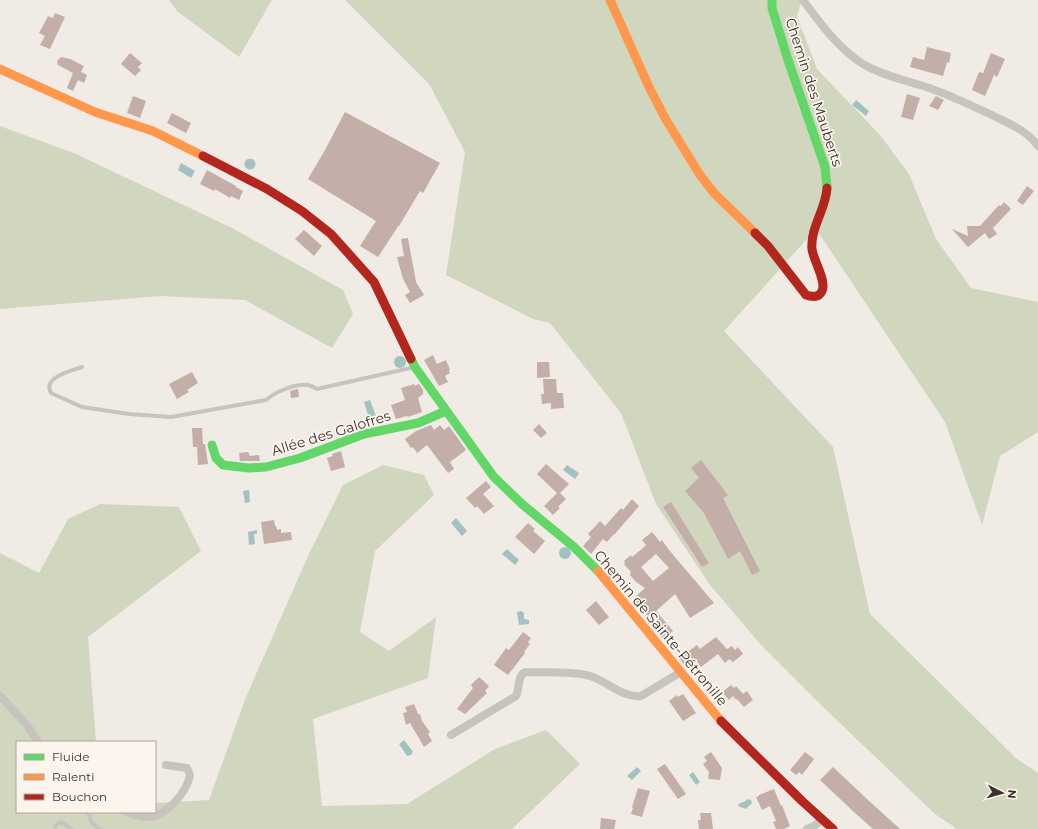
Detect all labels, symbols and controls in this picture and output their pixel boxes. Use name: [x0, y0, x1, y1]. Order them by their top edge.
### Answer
street label: Chemin des Mauberts: [781, 15, 847, 169]
street label: Allée des Galofres: [269, 406, 393, 460]
street label: Chemin de Sainte-Pétronille: [590, 546, 732, 710]
legend: [16, 741, 156, 813]
text: Fluide: [52, 749, 90, 764]
text: Ralenti: [52, 769, 94, 784]
north arrow: [982, 773, 1022, 813]
text: Bouchon: [52, 789, 107, 804]
text: N: [1005, 789, 1019, 799]

